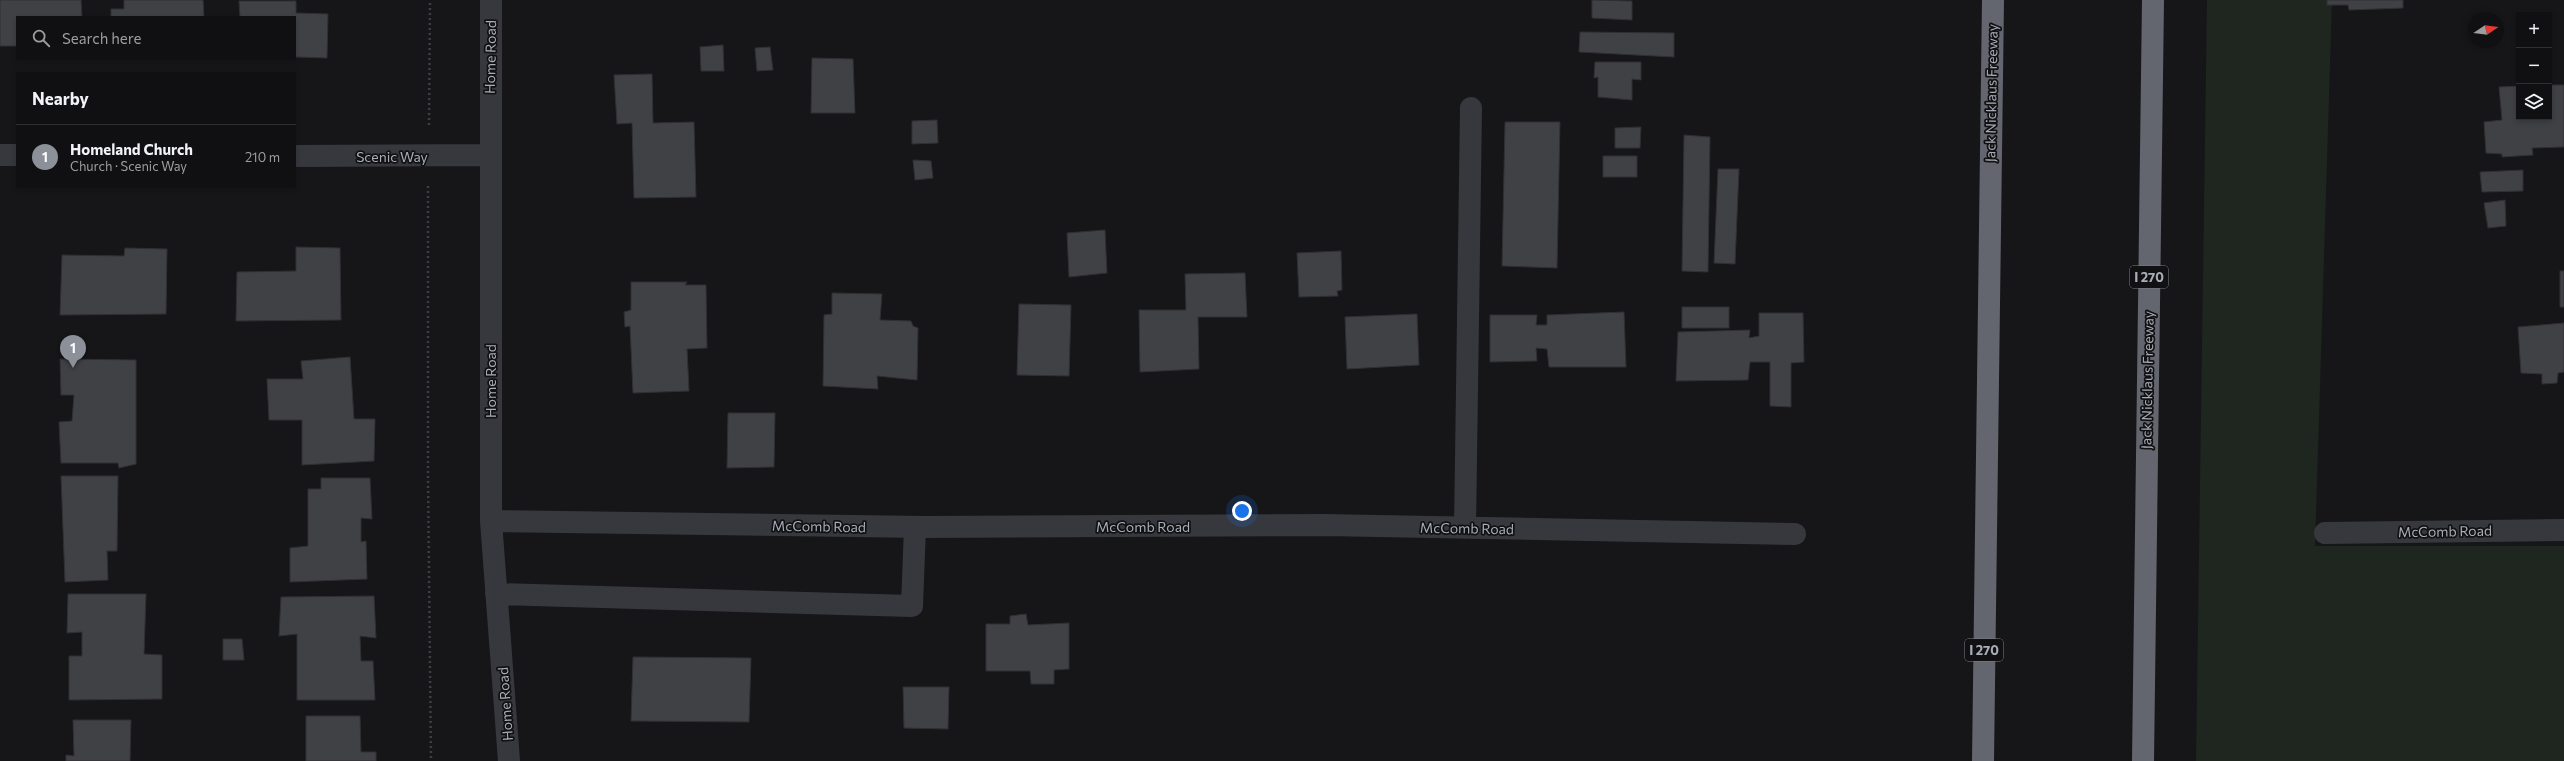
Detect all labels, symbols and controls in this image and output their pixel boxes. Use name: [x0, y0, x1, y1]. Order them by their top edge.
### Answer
north arrow: [2468, 12, 2504, 48]
map controls: [2516, 12, 2552, 120]
button: +: [2516, 12, 2552, 48]
search box: [16, 16, 296, 60]
street label: Home Road: [481, 20, 499, 94]
street label: Jack Nicklaus Freeway: [1981, 24, 2001, 162]
icon: search: [30, 27, 52, 49]
text: Search here: [62, 29, 141, 47]
button: −: [2516, 48, 2552, 84]
button: layers: [2516, 84, 2552, 120]
text: Nearby: [32, 88, 89, 109]
text: Homeland Church: [70, 140, 193, 158]
street label: Scenic Way: [356, 148, 428, 165]
text: 1: [42, 149, 48, 165]
text: 210 m: [245, 149, 280, 165]
text: Church · Scenic Way: [70, 158, 187, 174]
road number: I 270: [2130, 266, 2168, 288]
street label: Jack Nicklaus Freeway: [2137, 311, 2157, 449]
pin: 1: [60, 335, 86, 368]
street label: Home Road: [482, 344, 499, 418]
your location: [1232, 501, 1252, 521]
street label: McComb Road: [772, 517, 866, 535]
street label: McComb Road: [1096, 518, 1190, 535]
street label: McComb Road: [1420, 519, 1514, 537]
street label: McComb Road: [2398, 522, 2492, 540]
road number: I 270: [1965, 639, 2003, 661]
street label: Home Road: [494, 667, 516, 741]

